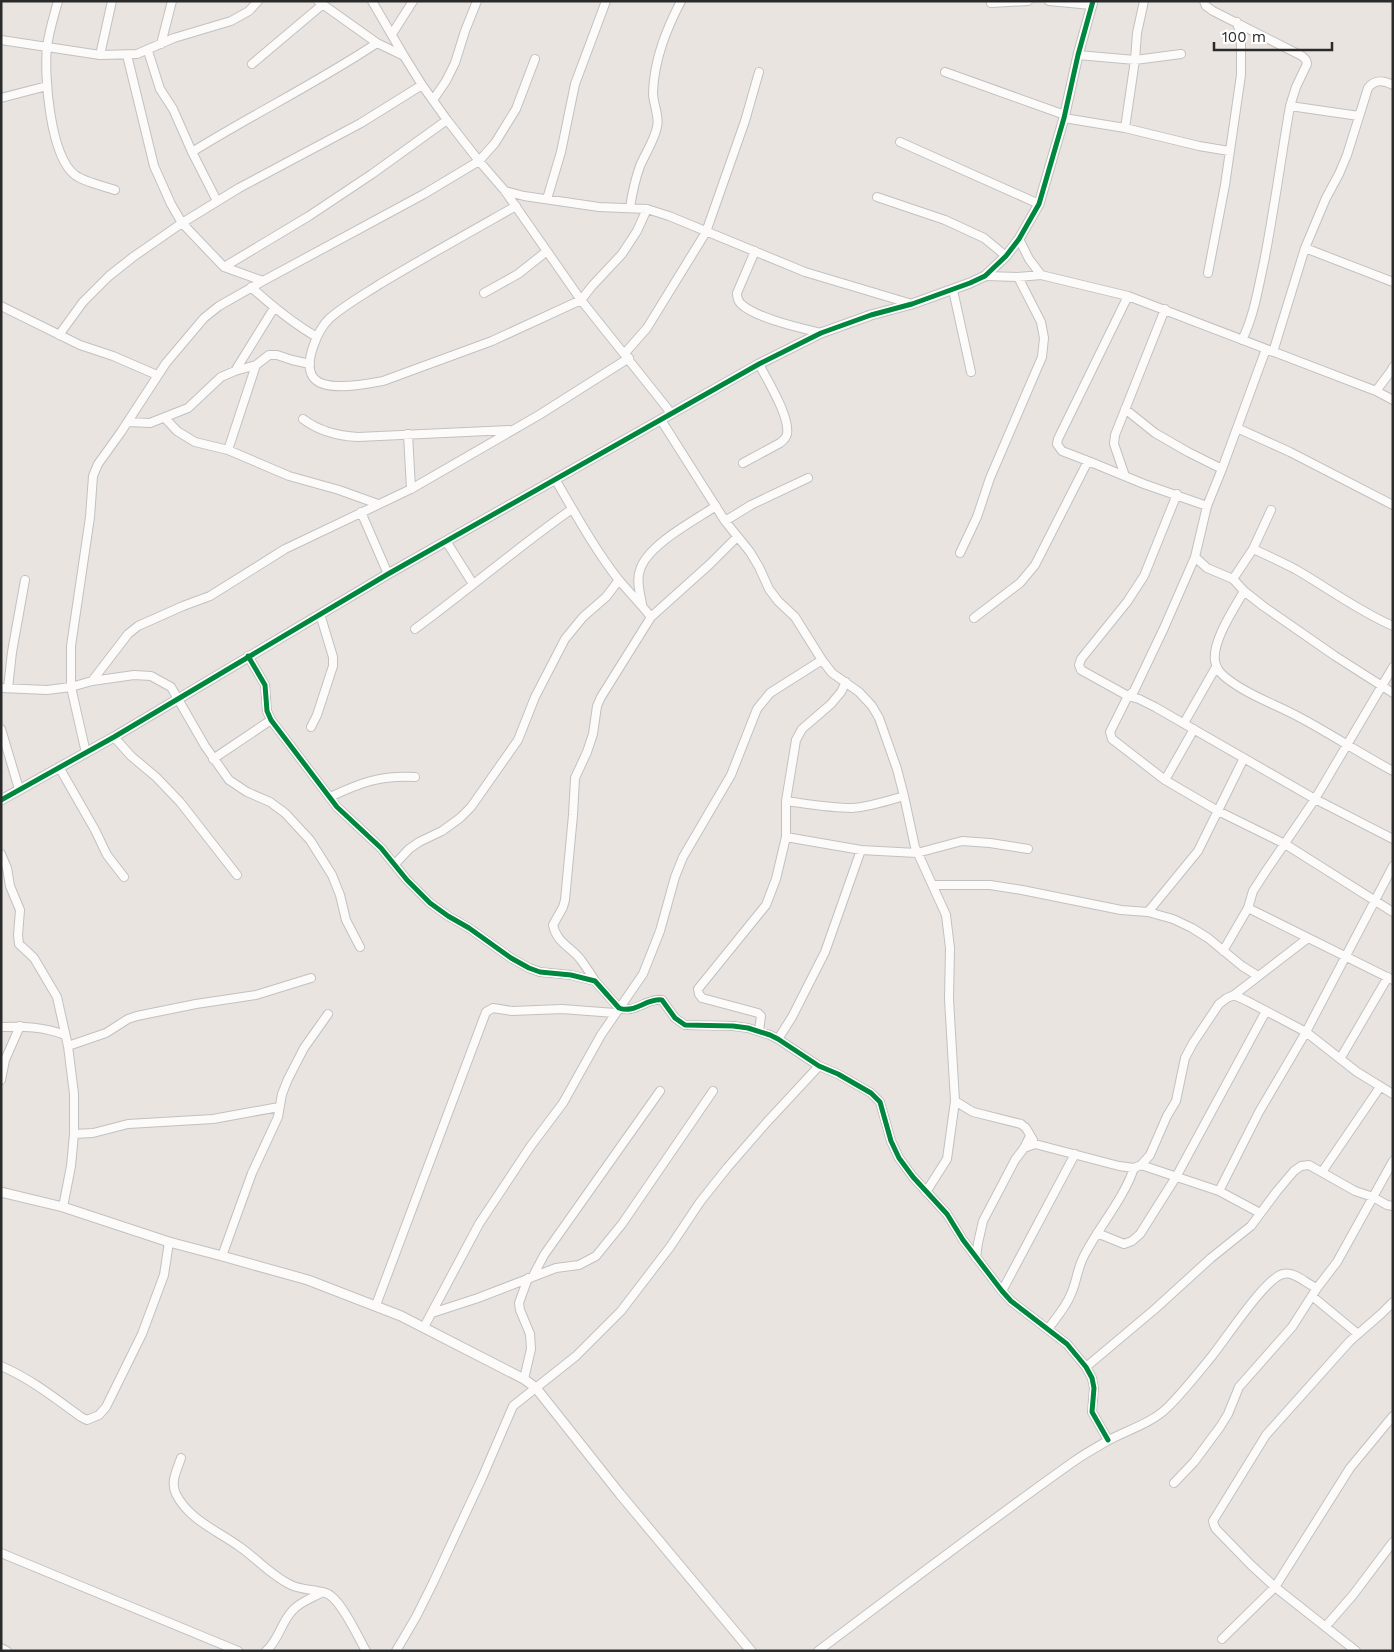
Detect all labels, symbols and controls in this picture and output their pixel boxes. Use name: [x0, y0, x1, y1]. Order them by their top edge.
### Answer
scale bar: [1214, 20, 1332, 52]
text: 100 m: [1222, 28, 1266, 46]

